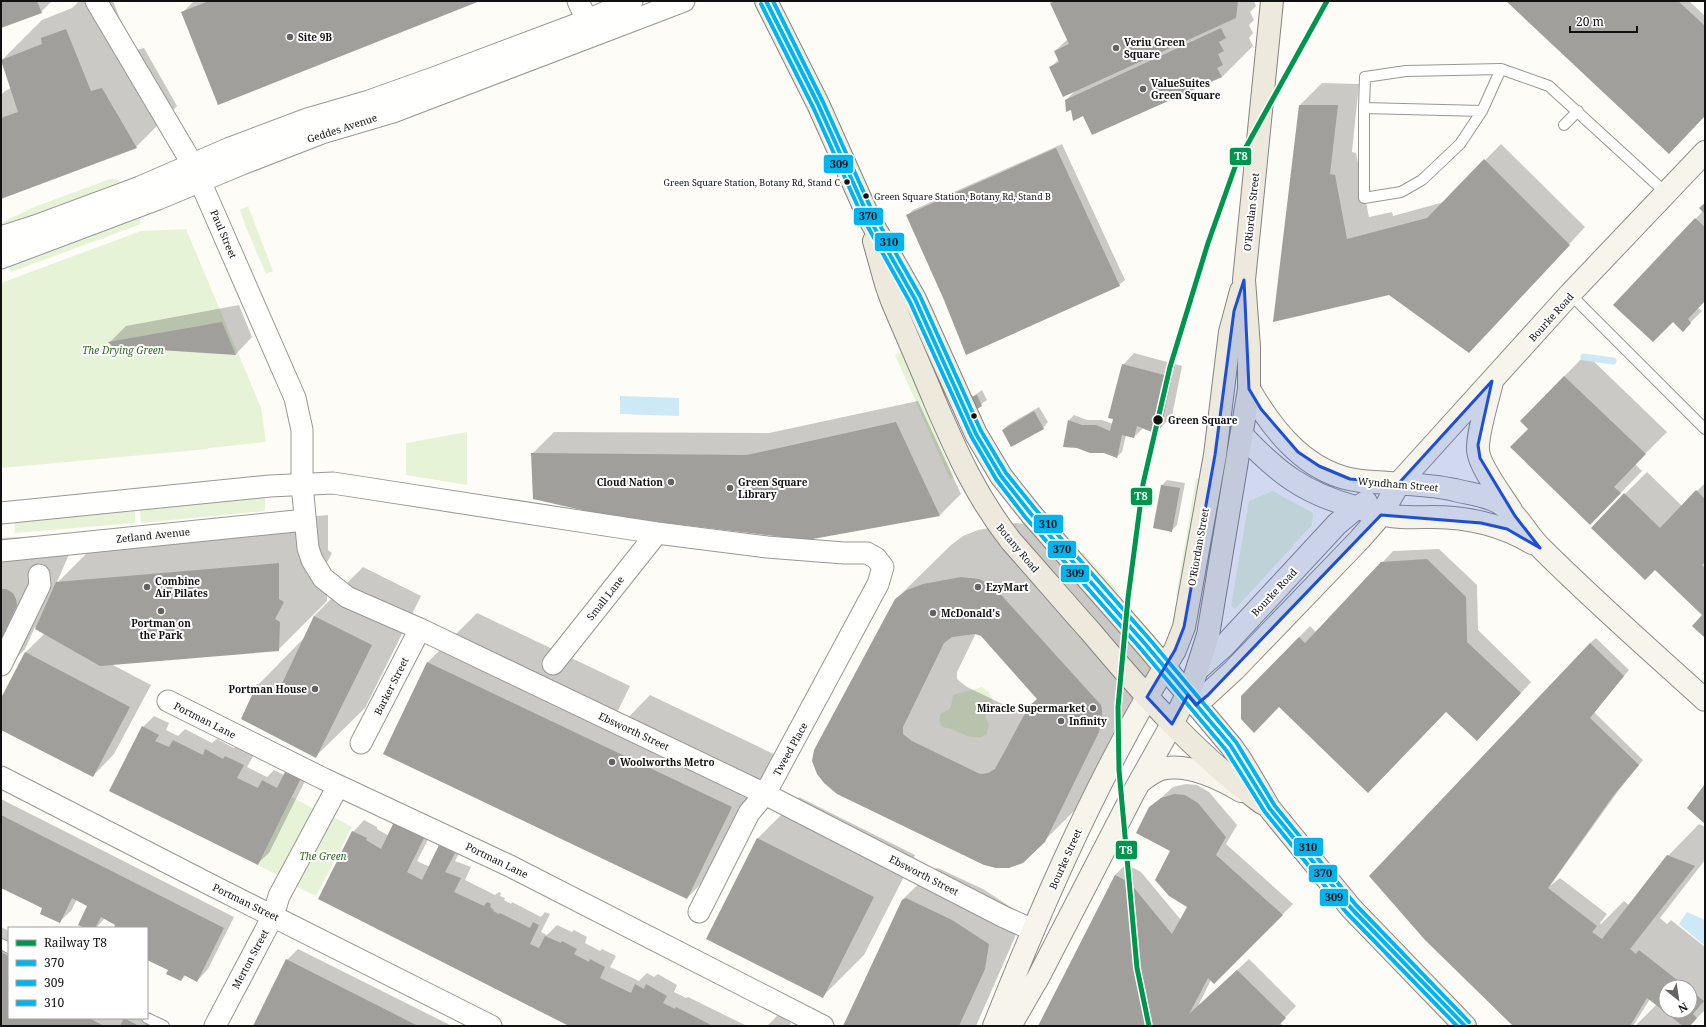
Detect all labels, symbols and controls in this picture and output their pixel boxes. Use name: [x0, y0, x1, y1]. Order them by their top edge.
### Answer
scale bar: [1570, 8, 1637, 34]
text: 20 m: [1576, 13, 1604, 30]
place label: Site 9B: [298, 30, 332, 44]
marker: Site 9B: [285, 32, 295, 42]
place label: Veriu Green Square: [1124, 35, 1185, 61]
marker: Veriu Green Square: [1111, 43, 1121, 53]
place label: ValueSuites Green Square: [1151, 76, 1221, 102]
marker: ValueSuites Green Square: [1138, 84, 1148, 94]
street label: Geddes Avenue: [305, 110, 379, 146]
line badge: T8: [1229, 147, 1252, 166]
text: T8: [1234, 148, 1248, 163]
line badge: 309: [823, 154, 854, 174]
text: 309: [830, 156, 848, 171]
street label: O'Riordan Street: [1240, 172, 1262, 252]
place label: Green Square Station, Botany Rd, Stand C: [663, 176, 840, 189]
marker: Green Square Station, Botany Rd, Stand C: [842, 177, 852, 187]
place label: Green Square Station, Botany Rd, Stand B: [874, 190, 1051, 203]
marker: Green Square Station, Botany Rd, Stand B: [861, 191, 871, 201]
line badge: 370: [853, 207, 884, 226]
street label: Paul Street: [207, 208, 241, 261]
text: 370: [859, 208, 877, 223]
line badge: 310: [874, 232, 905, 252]
text: 310: [880, 234, 898, 249]
street label: Bourke Road: [1525, 290, 1577, 344]
park label: The Drying Green: [82, 343, 164, 357]
unlabelled marker: [969, 411, 979, 421]
marker: Green Square: [1151, 413, 1165, 427]
place label: Green Square: [1168, 413, 1238, 427]
street label: Wyndham Street: [1357, 474, 1439, 495]
place label: Cloud Nation: [597, 475, 663, 489]
place label: Green Square Library: [738, 475, 808, 501]
marker: Cloud Nation: [666, 477, 676, 487]
marker: Green Square Library: [725, 483, 735, 493]
line badge: T8: [1130, 487, 1153, 506]
text: T8: [1134, 488, 1148, 503]
street label: O'Riordan Street: [1184, 507, 1212, 587]
line badge: 310: [1033, 514, 1064, 534]
text: 310: [1039, 516, 1057, 531]
street label: Botany Road: [993, 520, 1043, 576]
street label: Zetland Avenue: [115, 524, 191, 546]
line badge: 370: [1047, 540, 1077, 559]
text: 370: [1053, 541, 1071, 556]
line badge: 309: [1060, 564, 1090, 583]
text: 309: [1066, 565, 1084, 580]
street label: Bourke Road: [1248, 565, 1300, 619]
street label: Small Lane: [583, 573, 627, 623]
place label: Combine Air Pilates: [155, 574, 208, 600]
place label: EzyMart: [986, 580, 1028, 594]
marker: Combine Air Pilates: [142, 582, 152, 592]
marker: EzyMart: [973, 582, 983, 592]
marker: Portman on the Park: [156, 606, 166, 616]
place label: McDonald's: [941, 606, 1000, 620]
marker: McDonald's: [928, 608, 938, 618]
place label: Portman on the Park: [131, 616, 191, 642]
street label: Barker Street: [370, 654, 412, 717]
place label: Portman House: [229, 682, 307, 696]
marker: Portman House: [310, 684, 320, 694]
street label: Portman Lane: [172, 698, 238, 742]
place label: Miracle Supermarket: [977, 701, 1085, 715]
marker: Miracle Supermarket: [1088, 703, 1098, 713]
street label: Ebsworth Street: [596, 709, 672, 754]
place label: Infinity: [1069, 714, 1107, 728]
marker: Infinity: [1056, 716, 1066, 726]
street label: Tweed Place: [770, 720, 810, 778]
place label: Woolworths Metro: [620, 755, 715, 769]
marker: Woolworths Metro: [607, 757, 617, 767]
street label: Bourke Street: [1045, 826, 1085, 891]
line badge: 310: [1293, 837, 1324, 857]
street label: Portman Lane: [463, 839, 531, 881]
text: 310: [1299, 839, 1317, 854]
line badge: T8: [1115, 840, 1138, 860]
text: T8: [1119, 842, 1133, 857]
park label: The Green: [299, 849, 347, 863]
street label: Ebsworth Street: [887, 851, 962, 899]
line badge: 370: [1308, 864, 1338, 883]
text: 370: [1314, 865, 1332, 880]
street label: Portman Street: [211, 880, 282, 924]
line badge: 309: [1319, 888, 1349, 907]
text: 309: [1325, 889, 1343, 904]
street label: Merton Street: [228, 926, 272, 991]
legend: [8, 927, 148, 1019]
text: Railway T8: [44, 934, 107, 951]
text: 370: [44, 954, 64, 971]
text: 309: [44, 974, 64, 991]
north arrow: [1658, 979, 1698, 1019]
text: 310: [44, 994, 64, 1011]
text: N: [1675, 999, 1691, 1017]

